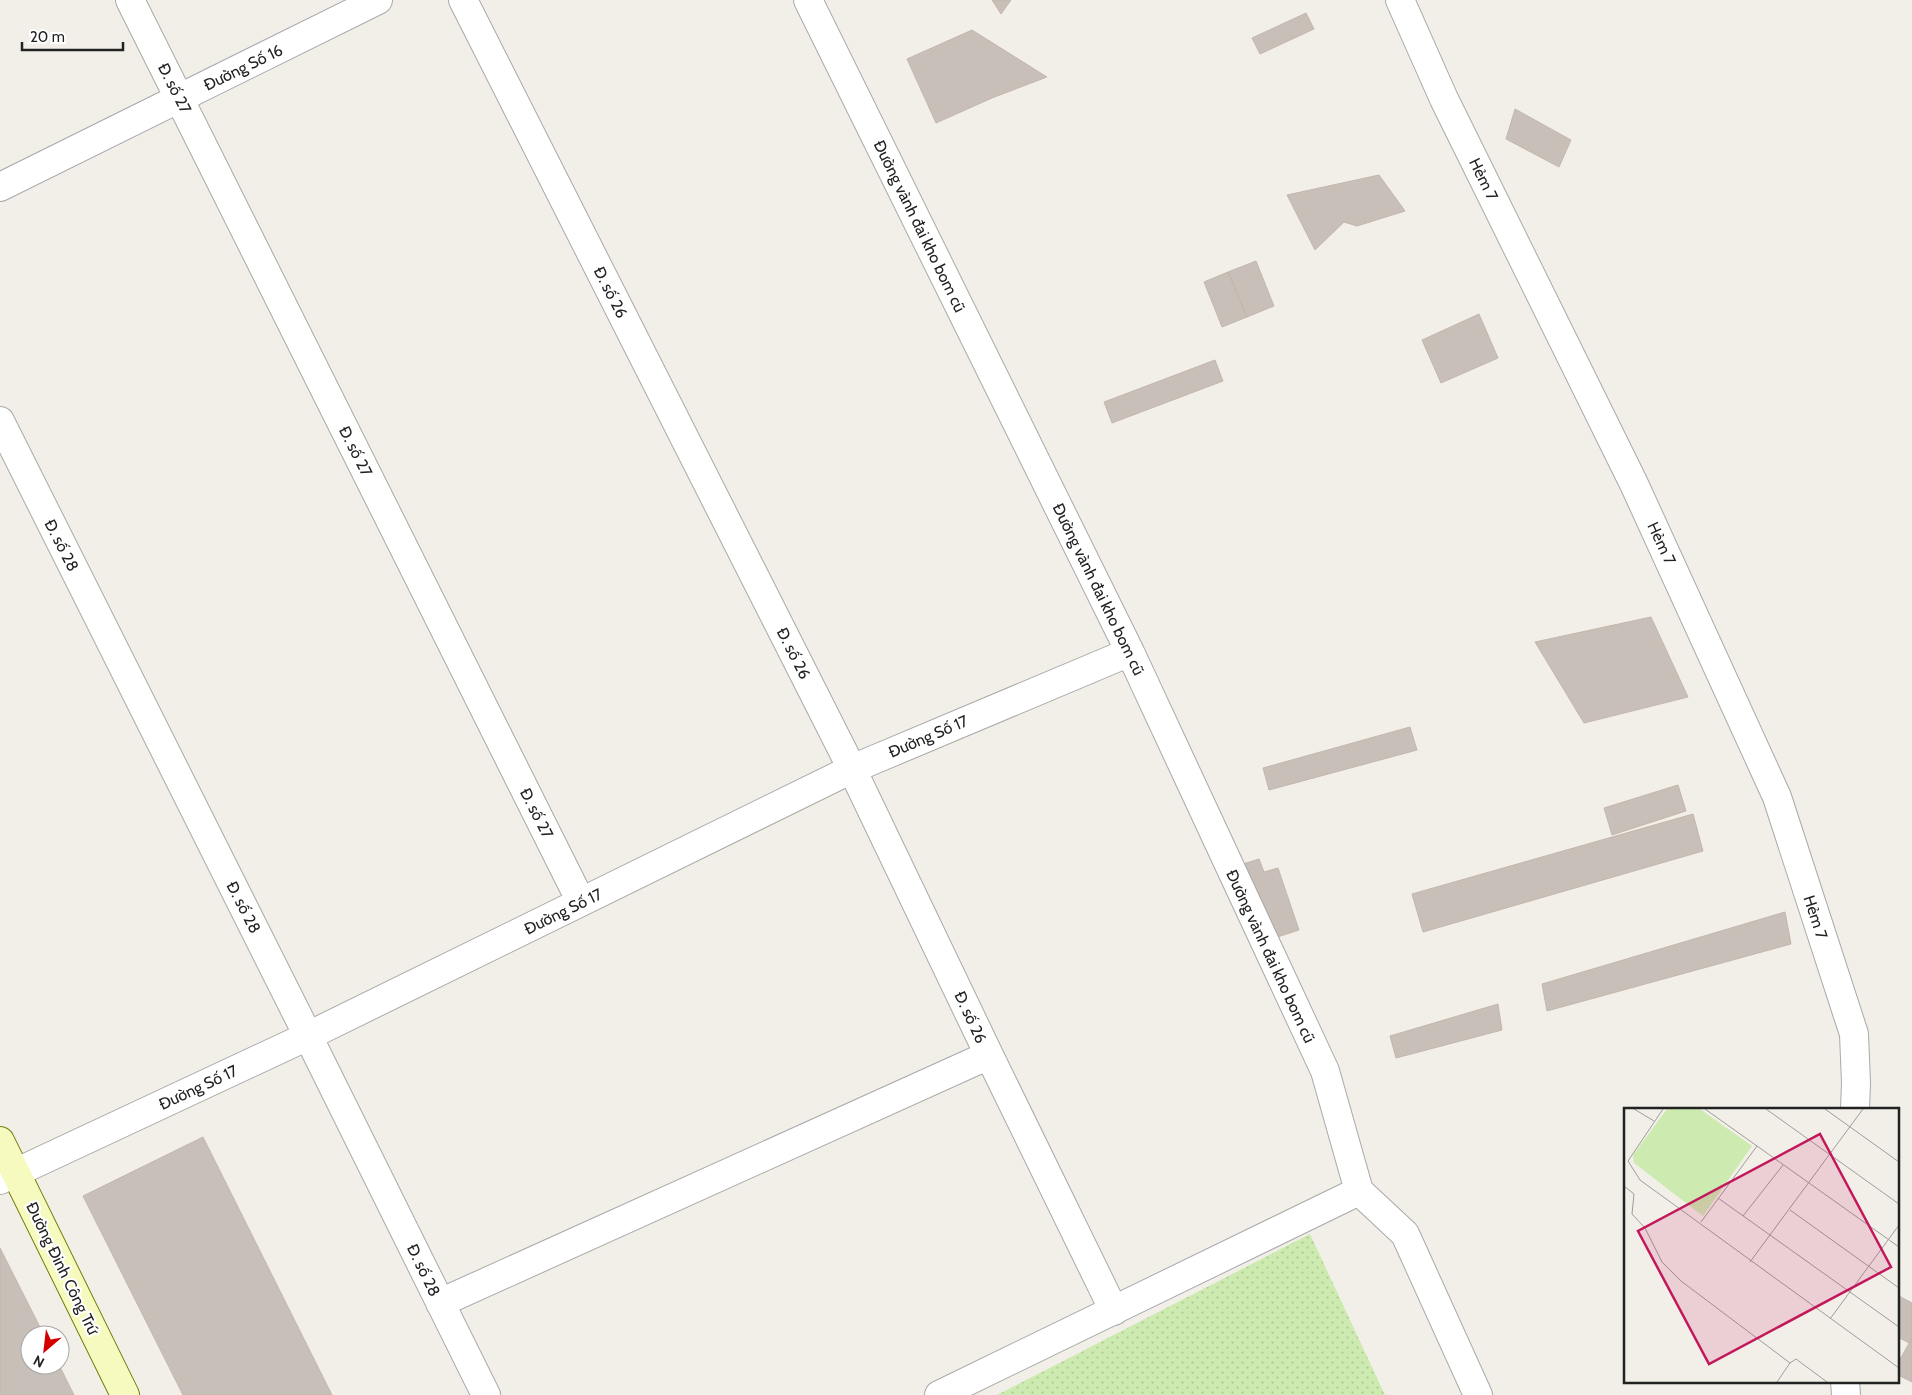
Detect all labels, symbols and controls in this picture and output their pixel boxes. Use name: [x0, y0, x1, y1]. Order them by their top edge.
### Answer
scale bar: [22, 20, 124, 52]
text: 20 m: [30, 28, 65, 46]
street label: Đường Số 16: [201, 40, 286, 95]
street label: Đ. số 27: [154, 60, 195, 117]
street label: Đường vành đai kho bom cũ: [870, 137, 969, 315]
street label: Hẻm 7: [1465, 155, 1502, 204]
street label: Đ. số 26: [590, 263, 632, 321]
street label: Đ. số 27: [335, 423, 376, 480]
street label: Đường vành đai kho bom cũ: [1049, 500, 1148, 678]
street label: Đ. số 28: [40, 516, 83, 574]
street label: Hẻm 7: [1643, 519, 1680, 568]
street label: Đ. số 26: [773, 624, 815, 682]
street label: Đường Số 17: [886, 711, 971, 762]
street label: Đ. số 27: [516, 785, 557, 842]
street label: Đường vành đai kho bom cũ: [1222, 867, 1319, 1046]
street label: Đ. số 28: [222, 878, 265, 936]
street label: Đường Số 17: [521, 884, 605, 938]
street label: Hẻm 7: [1800, 893, 1832, 941]
street label: Đ. số 26: [950, 988, 991, 1046]
street label: Đường Số 17: [156, 1061, 240, 1114]
inset map: [1624, 1108, 1900, 1382]
street label: Đường Đinh Công Trứ: [22, 1199, 104, 1339]
street label: Đ. số 28: [403, 1241, 444, 1299]
north arrow: [20, 1325, 70, 1375]
text: N: [30, 1351, 47, 1372]

